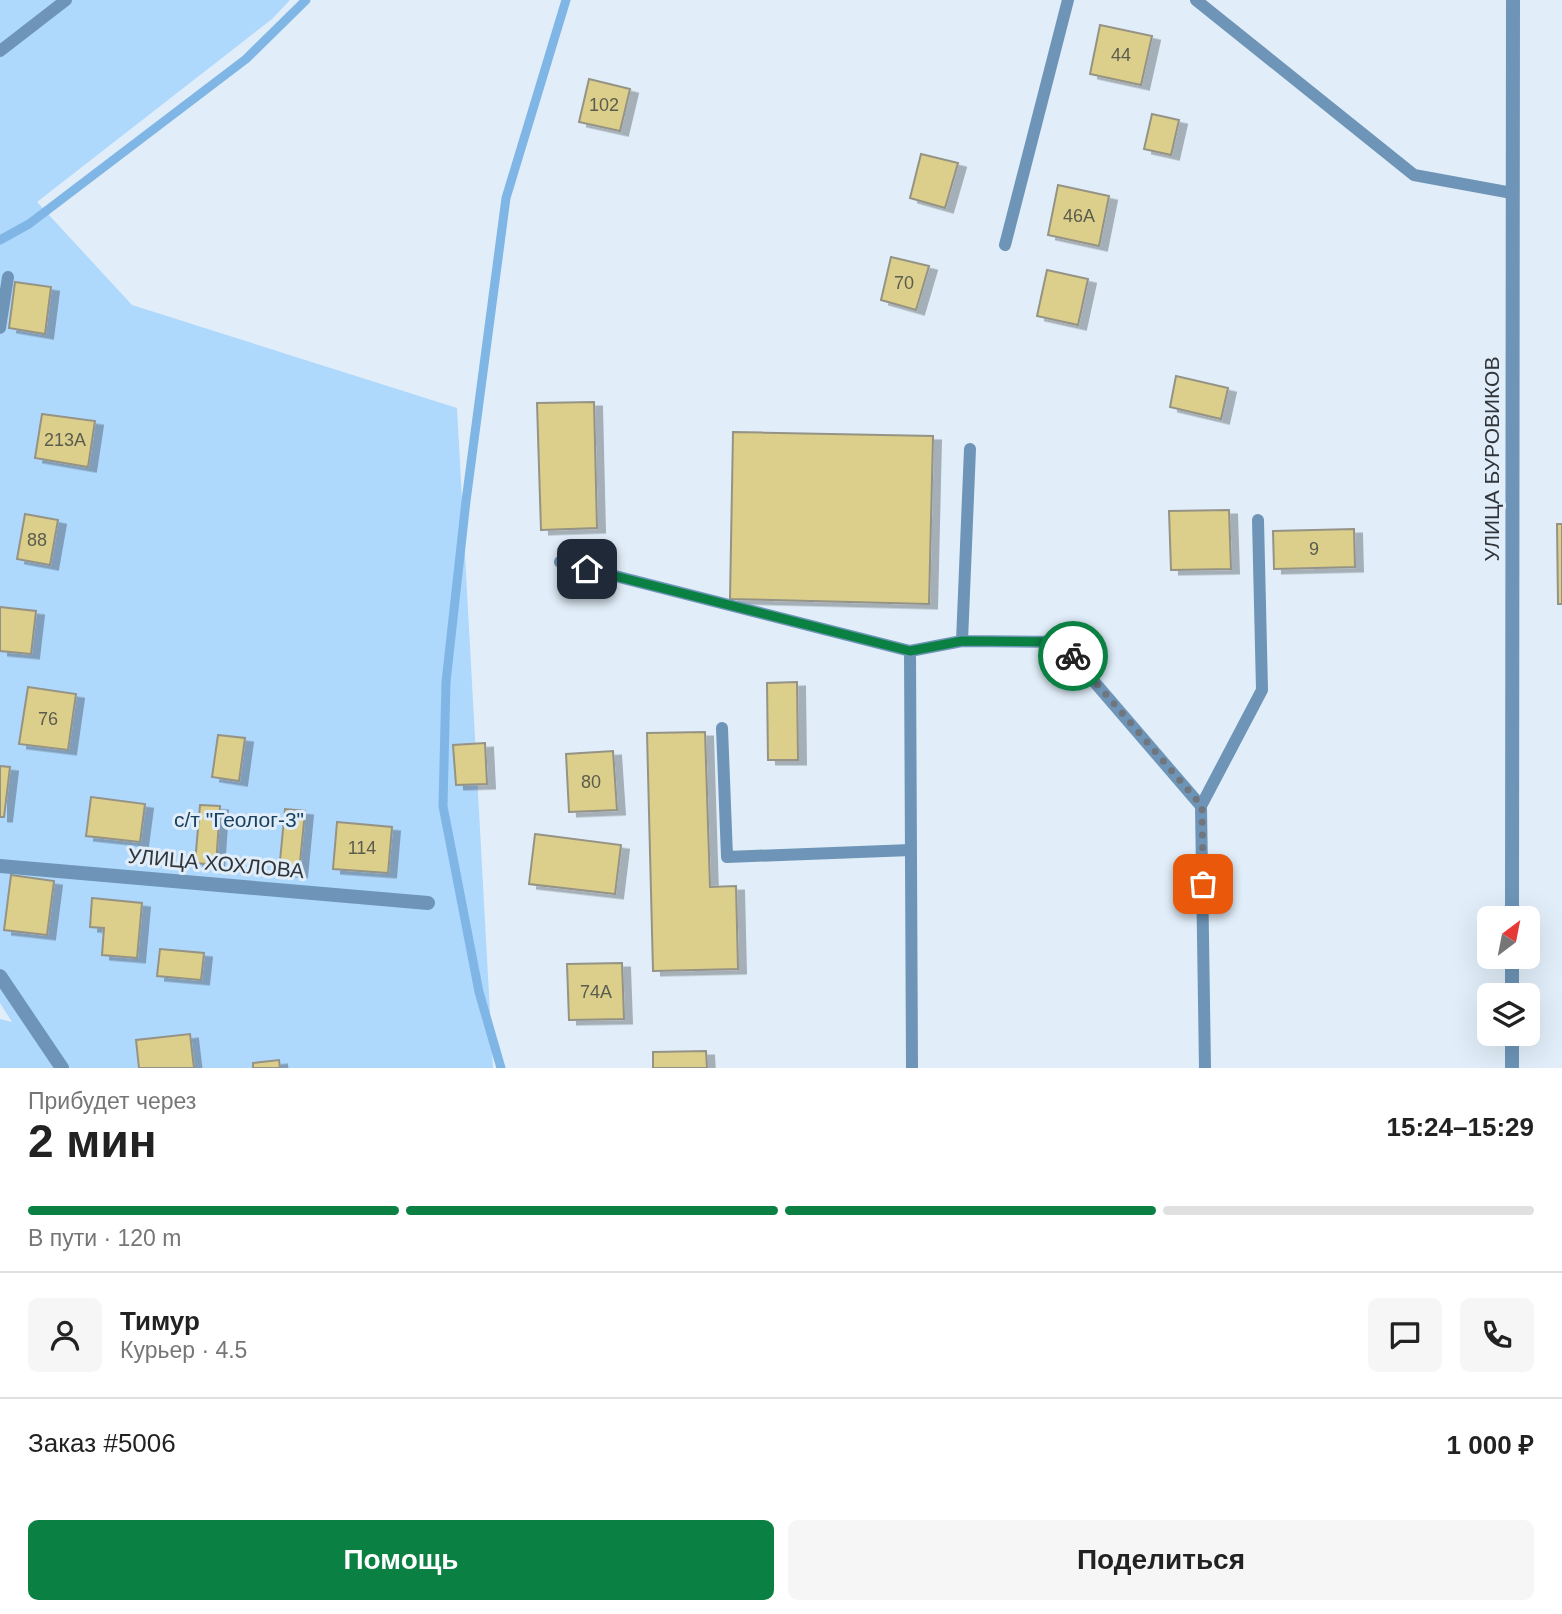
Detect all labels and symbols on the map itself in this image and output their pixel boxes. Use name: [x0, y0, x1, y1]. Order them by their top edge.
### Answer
house number: 44: [1111, 45, 1131, 65]
house number: 102: [589, 95, 619, 115]
house number: 46А: [1063, 206, 1095, 226]
house number: 70: [894, 273, 914, 293]
street label: УЛИЦА БУРОВИКОВ: [1480, 357, 1503, 561]
house number: 213А: [44, 430, 86, 450]
house number: 88: [27, 530, 47, 550]
pin: [557, 539, 617, 599]
house number: 9: [1309, 539, 1319, 559]
courier: [1038, 621, 1108, 691]
house number: 76: [38, 709, 58, 729]
house number: 80: [581, 772, 601, 792]
park label: с/т "Геолог-3": [174, 808, 304, 831]
house number: 114: [348, 838, 376, 858]
street label: УЛИЦА ХОХЛОВА: [127, 844, 305, 882]
pin: [1173, 854, 1233, 914]
north arrow: [1477, 906, 1540, 970]
house number: 74А: [580, 982, 612, 1002]

